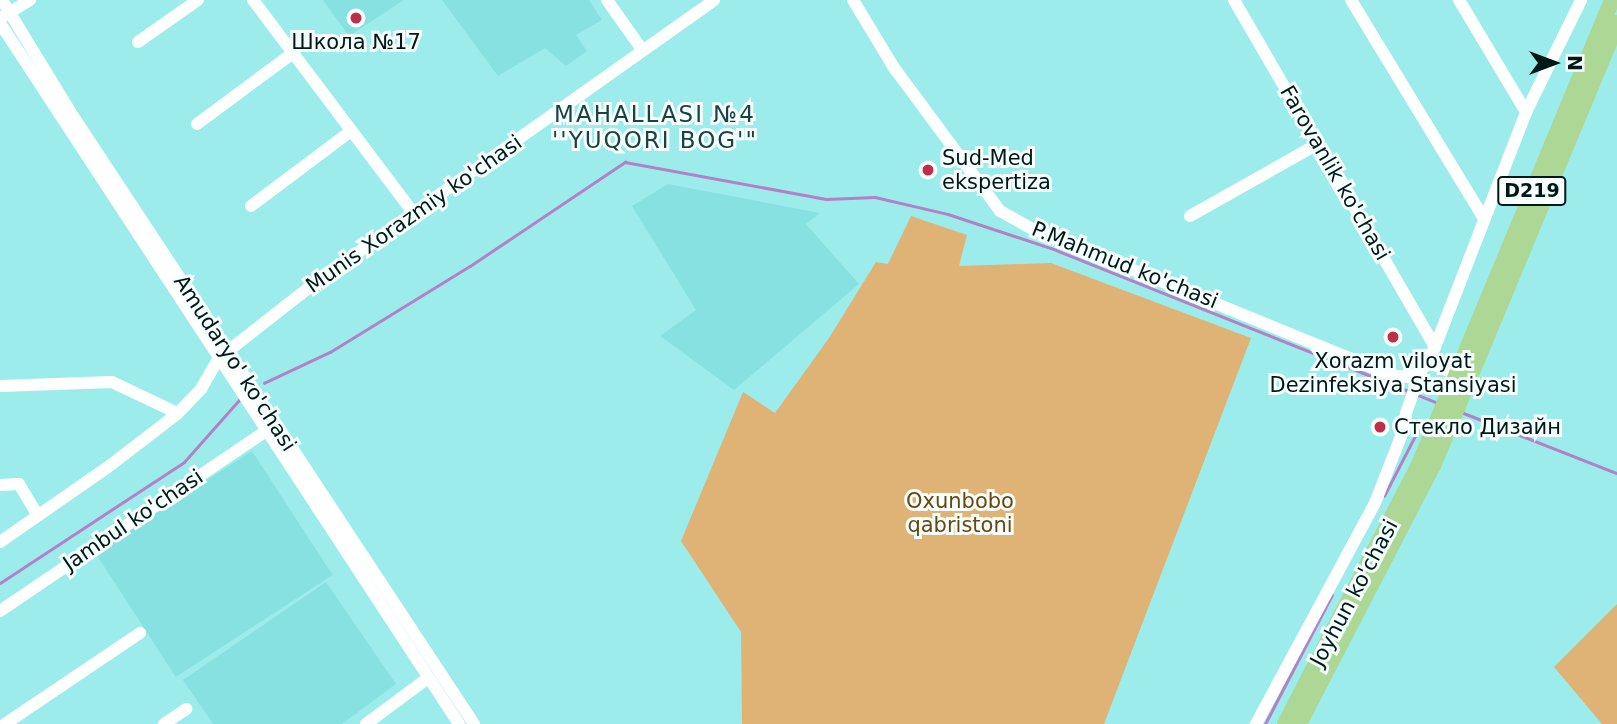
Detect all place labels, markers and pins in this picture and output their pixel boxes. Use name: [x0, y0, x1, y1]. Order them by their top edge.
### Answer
marker: Школа №17: [348, 10, 364, 26]
place label: Школа №17: [291, 29, 421, 55]
place label: Sud-Med ekspertiza: [942, 145, 1051, 195]
marker: Sud-Med ekspertiza: [920, 162, 936, 178]
marker: Xorazm viloyat Dezinfeksiya Stansiyasi: [1385, 329, 1401, 345]
place label: Xorazm viloyat Dezinfeksiya Stansiyasi: [1269, 348, 1517, 398]
place label: Стекло Дизайн: [1394, 414, 1561, 440]
marker: Стекло Дизайн: [1372, 419, 1388, 435]

